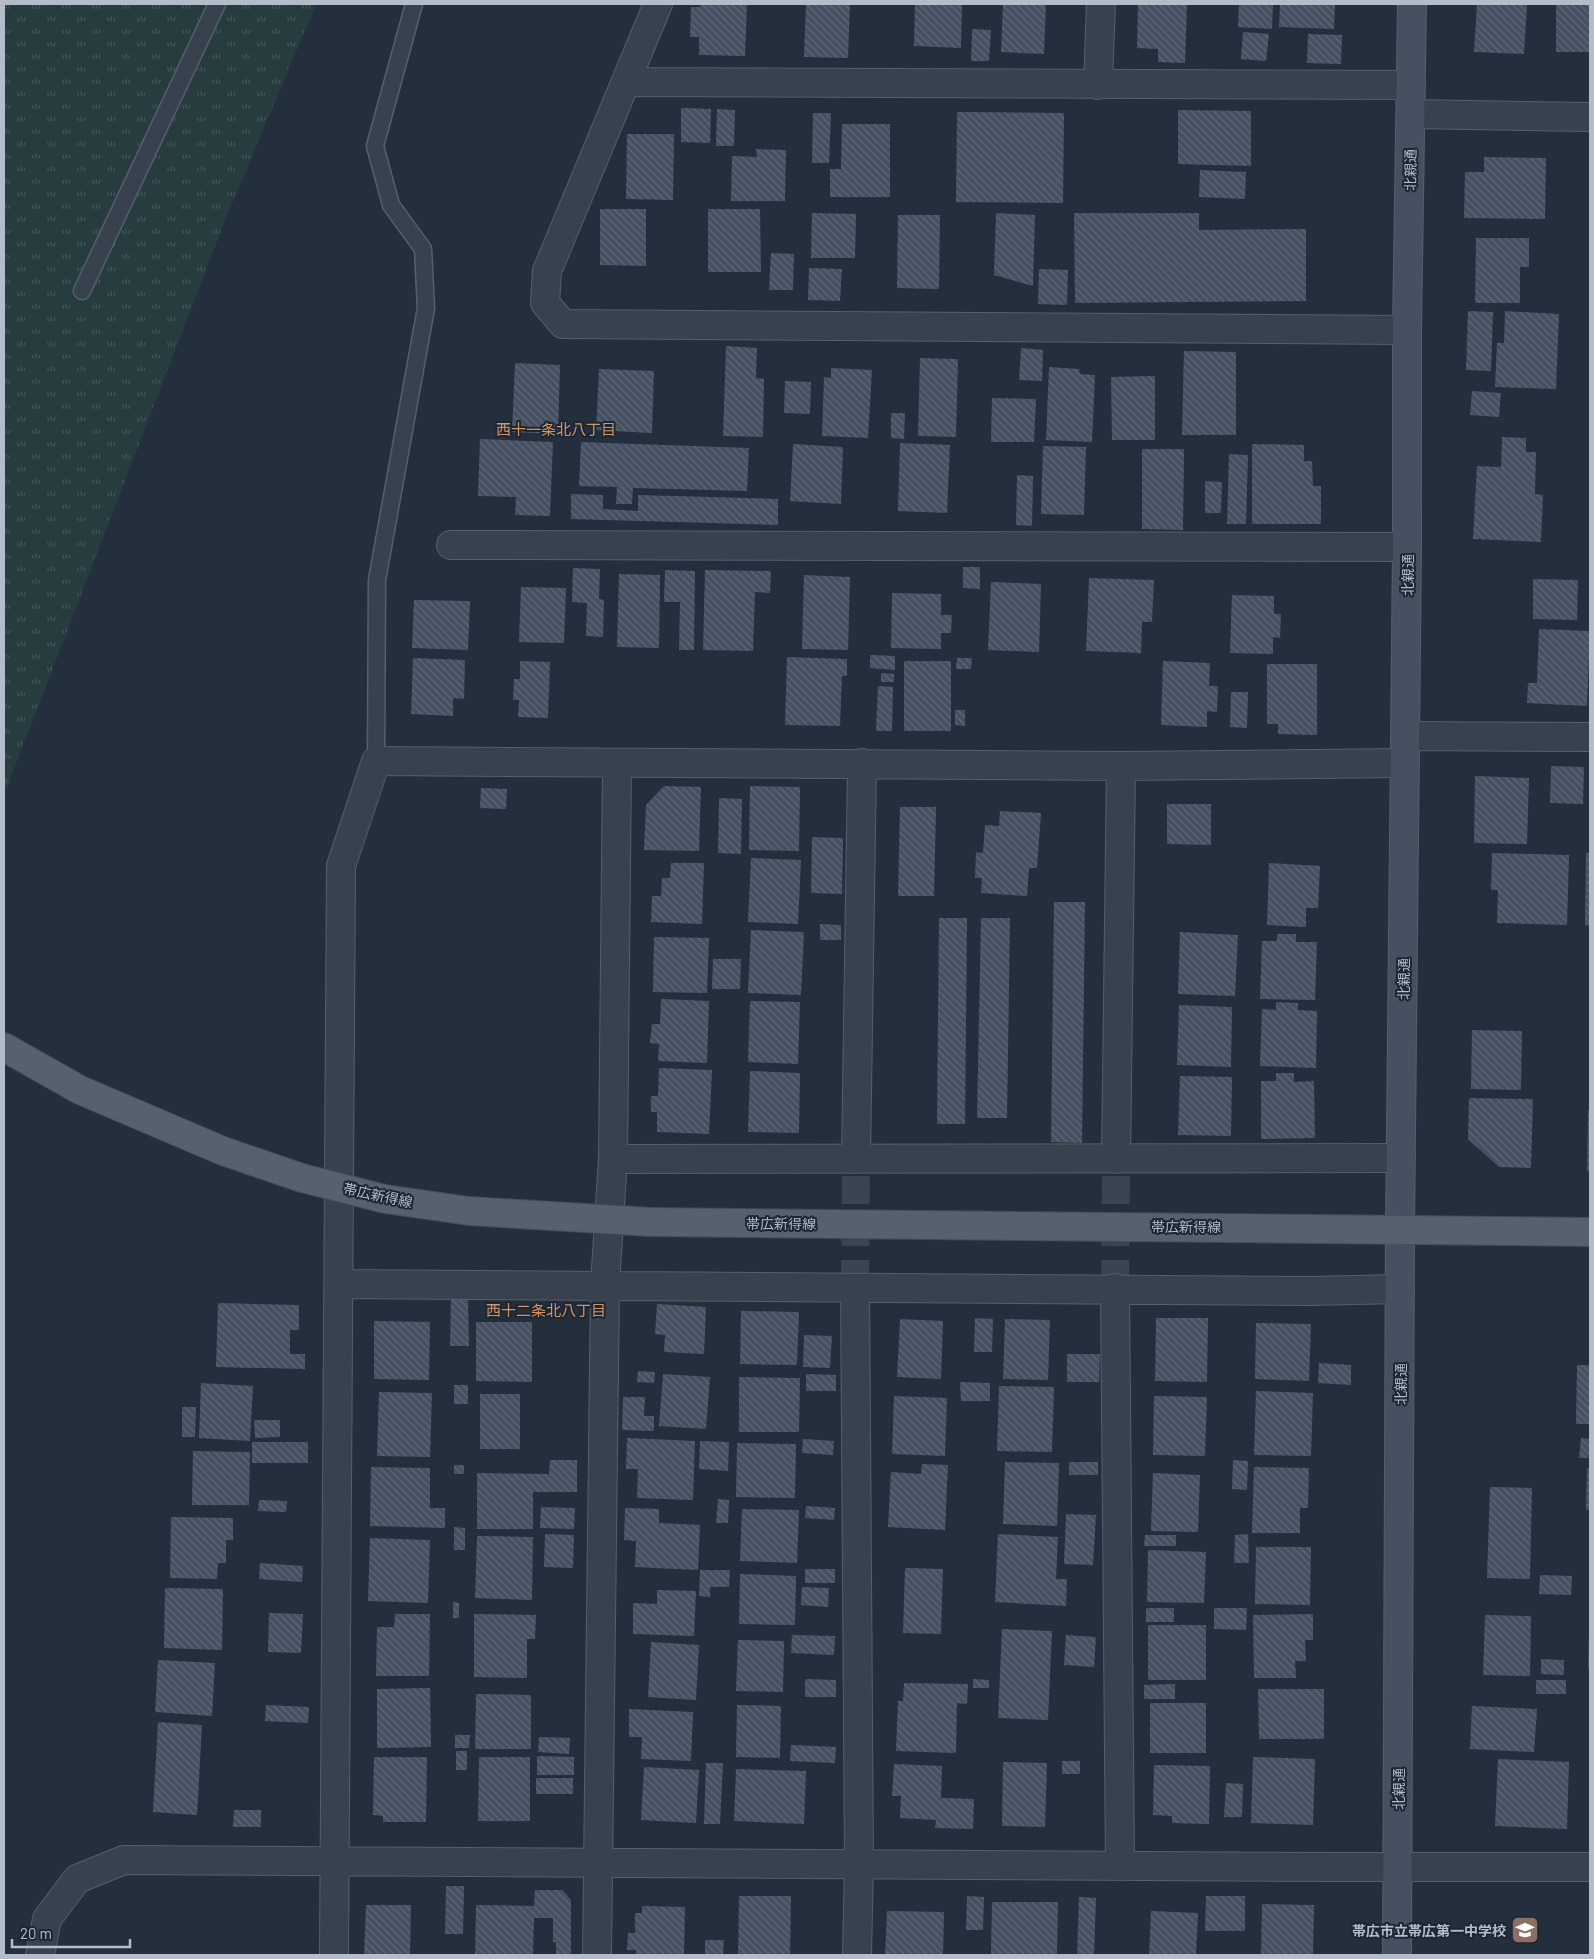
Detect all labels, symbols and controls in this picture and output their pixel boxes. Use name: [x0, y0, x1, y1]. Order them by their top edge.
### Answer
street label: 北親通: [1401, 149, 1419, 191]
district label: 西十一条北八丁目: [496, 420, 616, 438]
street label: 北親通: [1399, 554, 1416, 596]
street label: 北親通: [1395, 958, 1412, 1000]
street label: 帯広新得線: [342, 1179, 414, 1211]
street label: 帯広新得線: [746, 1215, 816, 1232]
street label: 帯広新得線: [1151, 1218, 1221, 1235]
district label: 西十二条北八丁目: [486, 1301, 606, 1319]
street label: 北親通: [1392, 1363, 1409, 1405]
street label: 北親通: [1390, 1768, 1407, 1810]
school or university icon: 帯広市立帯広第一中学校: [1510, 1915, 1540, 1945]
scale bar: [12, 1916, 130, 1948]
place label: 帯広市立帯広第一中学校: [1352, 1922, 1506, 1939]
text: 20 m: [20, 1924, 52, 1942]

